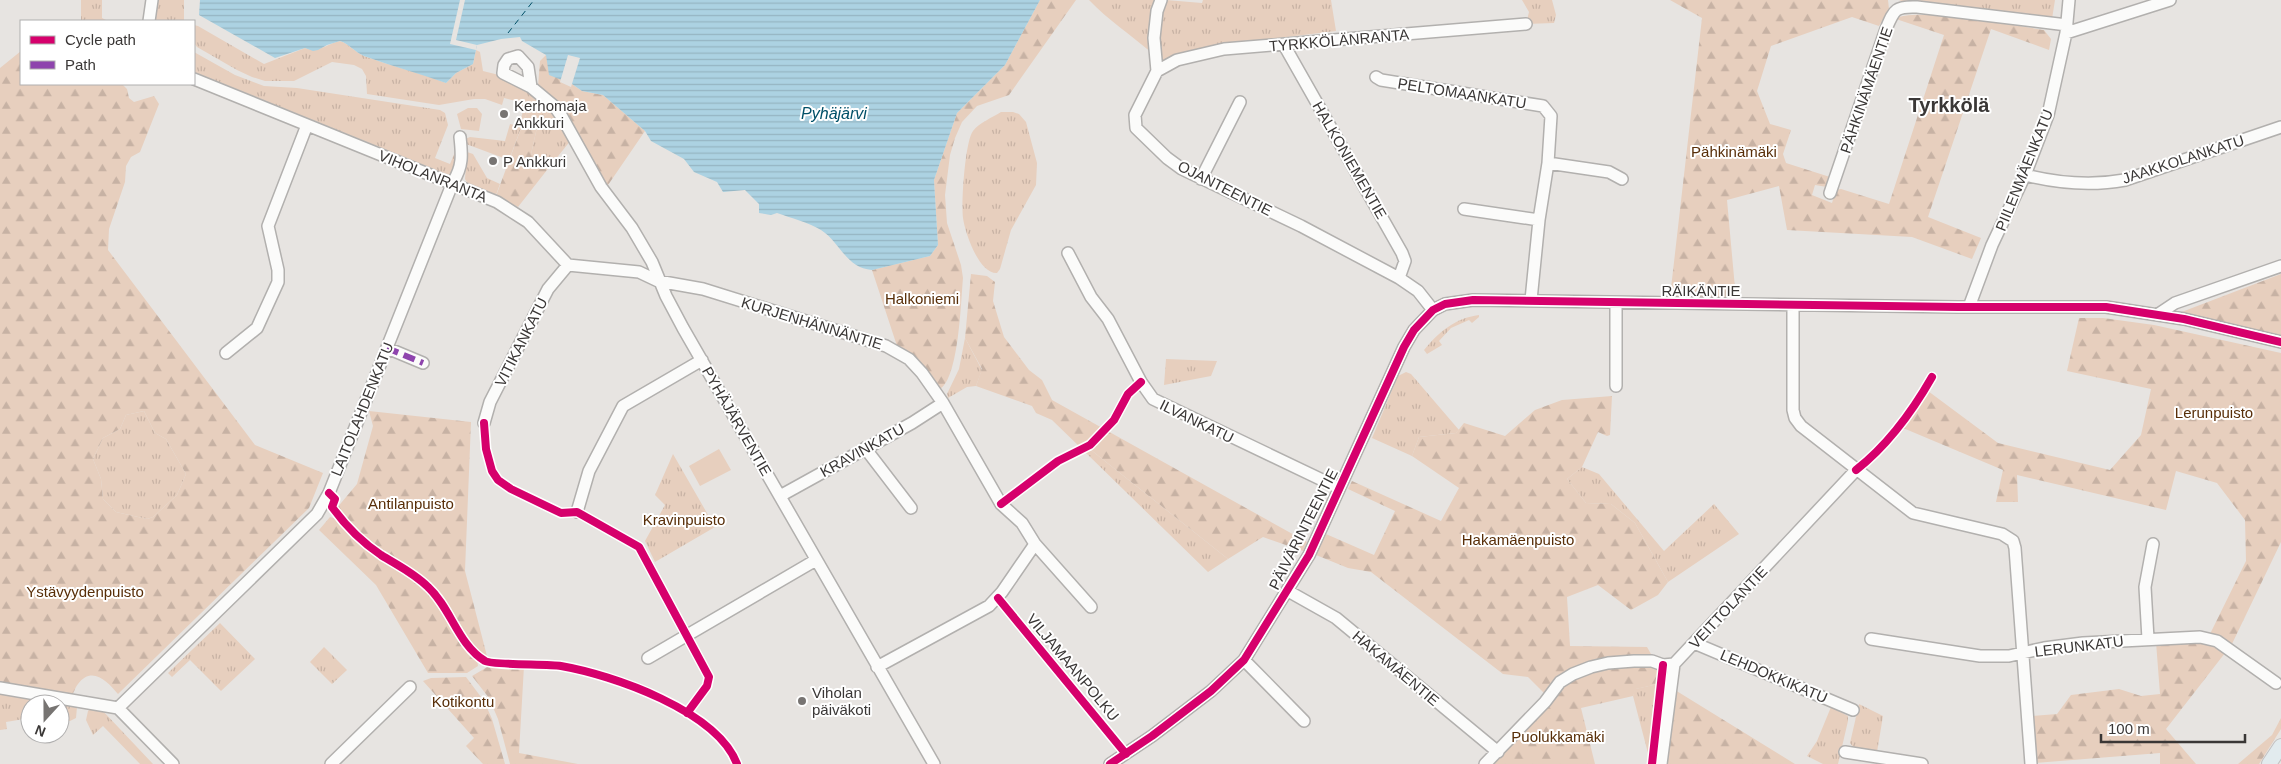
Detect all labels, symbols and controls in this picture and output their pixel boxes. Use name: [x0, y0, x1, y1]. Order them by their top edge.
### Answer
legend: [20, 20, 195, 85]
street label: TYRKKÖLÄNRANTA: [1268, 25, 1410, 55]
street label: PÄHKINÄMÄENTIE: [1836, 25, 1896, 155]
text: Cycle path: [65, 31, 136, 48]
text: Path: [65, 56, 96, 73]
street label: PELTOMAANKATU: [1396, 74, 1528, 112]
district label: Tyrkkölä: [1909, 94, 1990, 116]
place label: Kerhomaja Ankkuri: [514, 97, 587, 131]
street label: HALKONIEMENTIE: [1310, 98, 1390, 222]
water label: Pyhäjärvi: [801, 105, 867, 122]
street label: PIILENMÄENKATU: [1992, 107, 2056, 233]
marker: Kerhomaja Ankkuri: [498, 108, 510, 120]
street label: JAAKKOLANKATU: [2120, 131, 2246, 187]
park label: Pähkinämäki: [1691, 143, 1777, 160]
street label: VIHOLANRANTA: [376, 146, 490, 206]
place label: P Ankkuri: [503, 153, 566, 170]
marker: P Ankkuri: [487, 155, 499, 167]
street label: OJANTEENTIE: [1175, 157, 1275, 219]
street label: RÄIKÄNTIE: [1661, 282, 1741, 299]
park label: Halkoniemi: [885, 290, 959, 307]
street label: KURJENHÄNNÄNTIE: [739, 293, 885, 353]
street label: VITIKANKATU: [491, 295, 551, 389]
street label: LAITOLAHDENKATU: [327, 340, 397, 478]
street label: PYHÄJÄRVENTIE: [699, 363, 775, 479]
street label: ILVANKATU: [1157, 396, 1237, 446]
park label: Lerunpuisto: [2175, 404, 2253, 421]
street label: KRAVINKATU: [817, 420, 907, 480]
street label: PÄIVÄRINTEENTIE: [1265, 466, 1341, 592]
park label: Antilanpuisto: [368, 495, 454, 512]
park label: Kravinpuisto: [643, 511, 725, 528]
park label: Hakamäenpuisto: [1462, 531, 1574, 548]
street label: VEITTOLANTIE: [1685, 562, 1771, 652]
park label: Ystävyydenpuisto: [26, 583, 144, 600]
street label: VILJAMAANPOLKU: [1023, 610, 1123, 724]
street label: HAKAMÄENTIE: [1349, 627, 1443, 709]
street label: LERUNKATU: [2033, 632, 2125, 660]
street label: LEHDOKKIKATU: [1718, 646, 1830, 706]
place label: Viholan päiväkoti: [812, 684, 871, 718]
park label: Kotikontu: [432, 693, 494, 710]
north arrow: [20, 694, 70, 744]
marker: Viholan päiväkoti: [796, 695, 808, 707]
scale bar: [2101, 712, 2245, 744]
text: 100 m: [2108, 720, 2150, 737]
text: N: [33, 722, 48, 740]
park label: Puolukkamäki: [1511, 728, 1605, 745]

